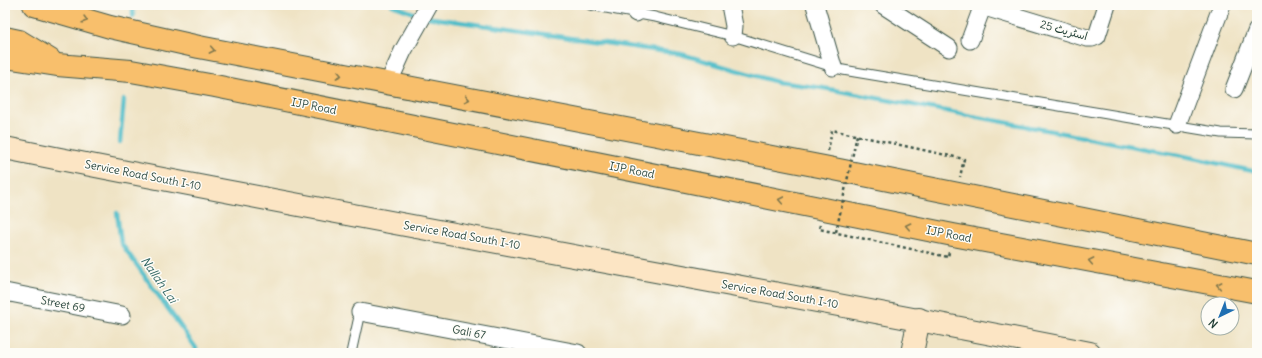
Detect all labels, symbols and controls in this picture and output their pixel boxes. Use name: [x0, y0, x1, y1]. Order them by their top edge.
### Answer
one-way arrow: [81, 15, 88, 24]
street label: اسٹریٹ 25: [1039, 17, 1089, 43]
one-way arrow: [208, 45, 215, 53]
one-way arrow: [336, 70, 342, 78]
one-way arrow: [464, 94, 470, 103]
street label: IJP Road: [290, 95, 338, 117]
street label: Service Road South I-10: [84, 157, 202, 193]
street label: IJP Road: [608, 159, 656, 181]
one-way arrow: [778, 196, 784, 205]
street label: Service Road South I-10: [403, 218, 521, 252]
one-way arrow: [905, 223, 911, 231]
street label: IJP Road: [925, 223, 973, 245]
water label: Nallah Lai: [138, 254, 182, 307]
one-way arrow: [1088, 258, 1094, 266]
street label: Service Road South I-10: [721, 277, 839, 311]
one-way arrow: [1216, 282, 1222, 290]
street label: Street 69: [40, 293, 86, 315]
north arrow: [1200, 296, 1240, 336]
text: N: [1206, 316, 1221, 331]
street label: Gali 67: [451, 322, 487, 342]

